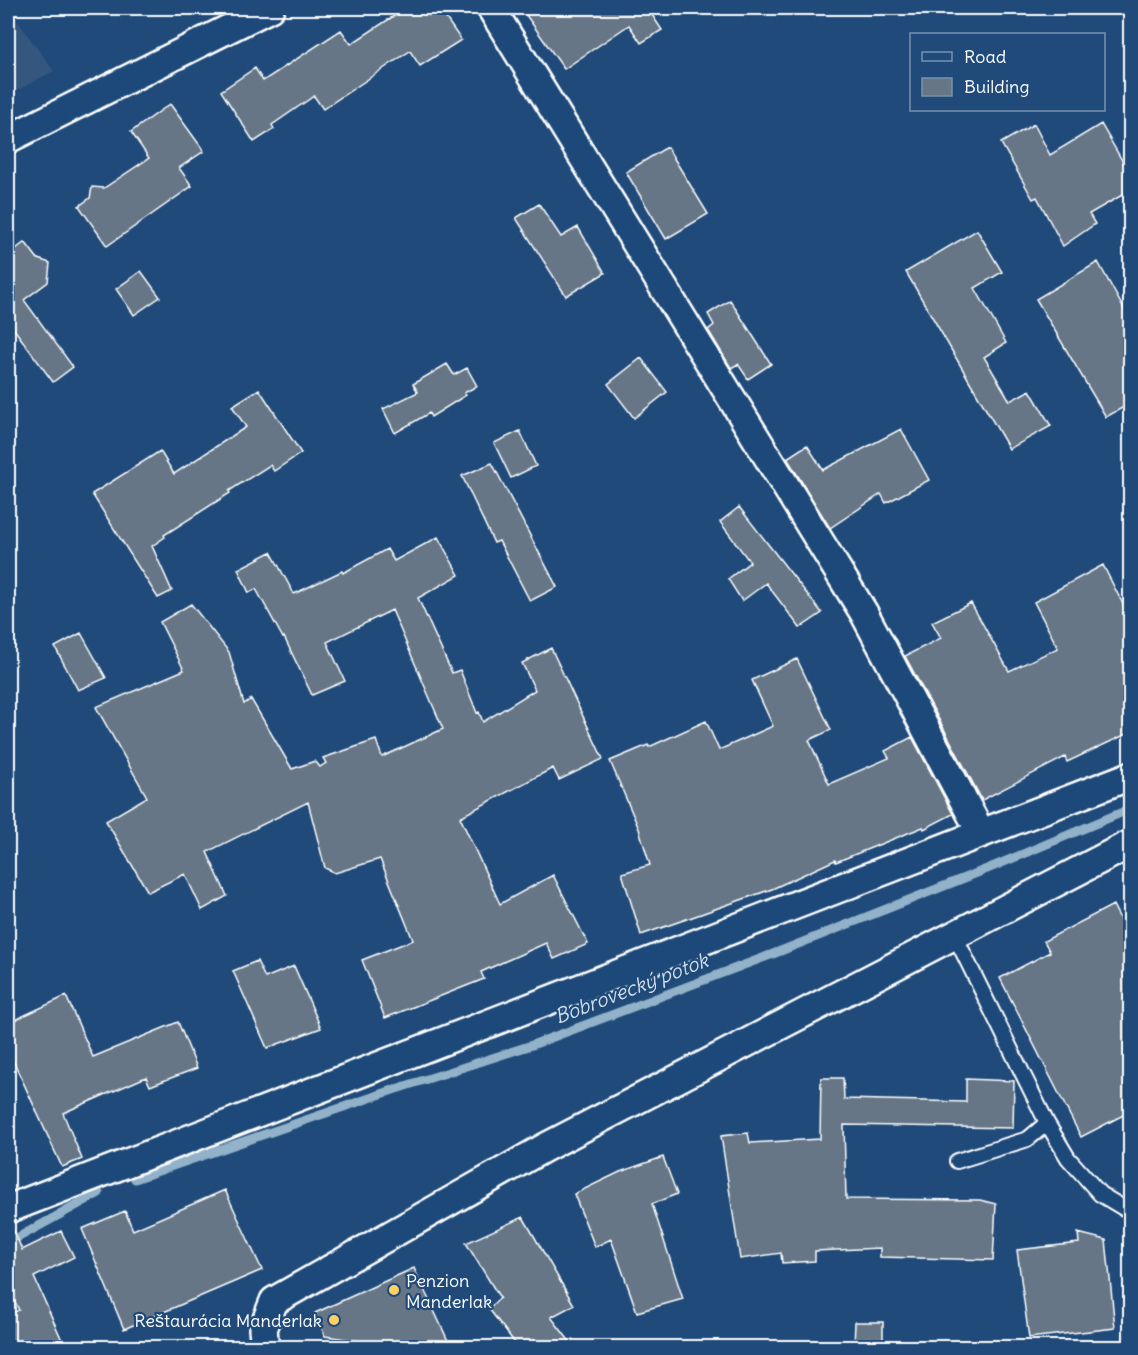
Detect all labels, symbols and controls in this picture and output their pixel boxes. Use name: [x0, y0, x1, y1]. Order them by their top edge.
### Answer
legend: [910, 33, 1105, 111]
text: Road: [964, 45, 1007, 68]
text: Building: [964, 75, 1029, 98]
water label: Bobrovecký potok: [551, 947, 713, 1029]
place label: Penzion Manderlak: [406, 1269, 492, 1313]
marker: Penzion Manderlak: [387, 1283, 401, 1297]
place label: Reštaurácia Manderlak: [134, 1309, 322, 1332]
marker: Reštaurácia Manderlak: [327, 1313, 341, 1327]

